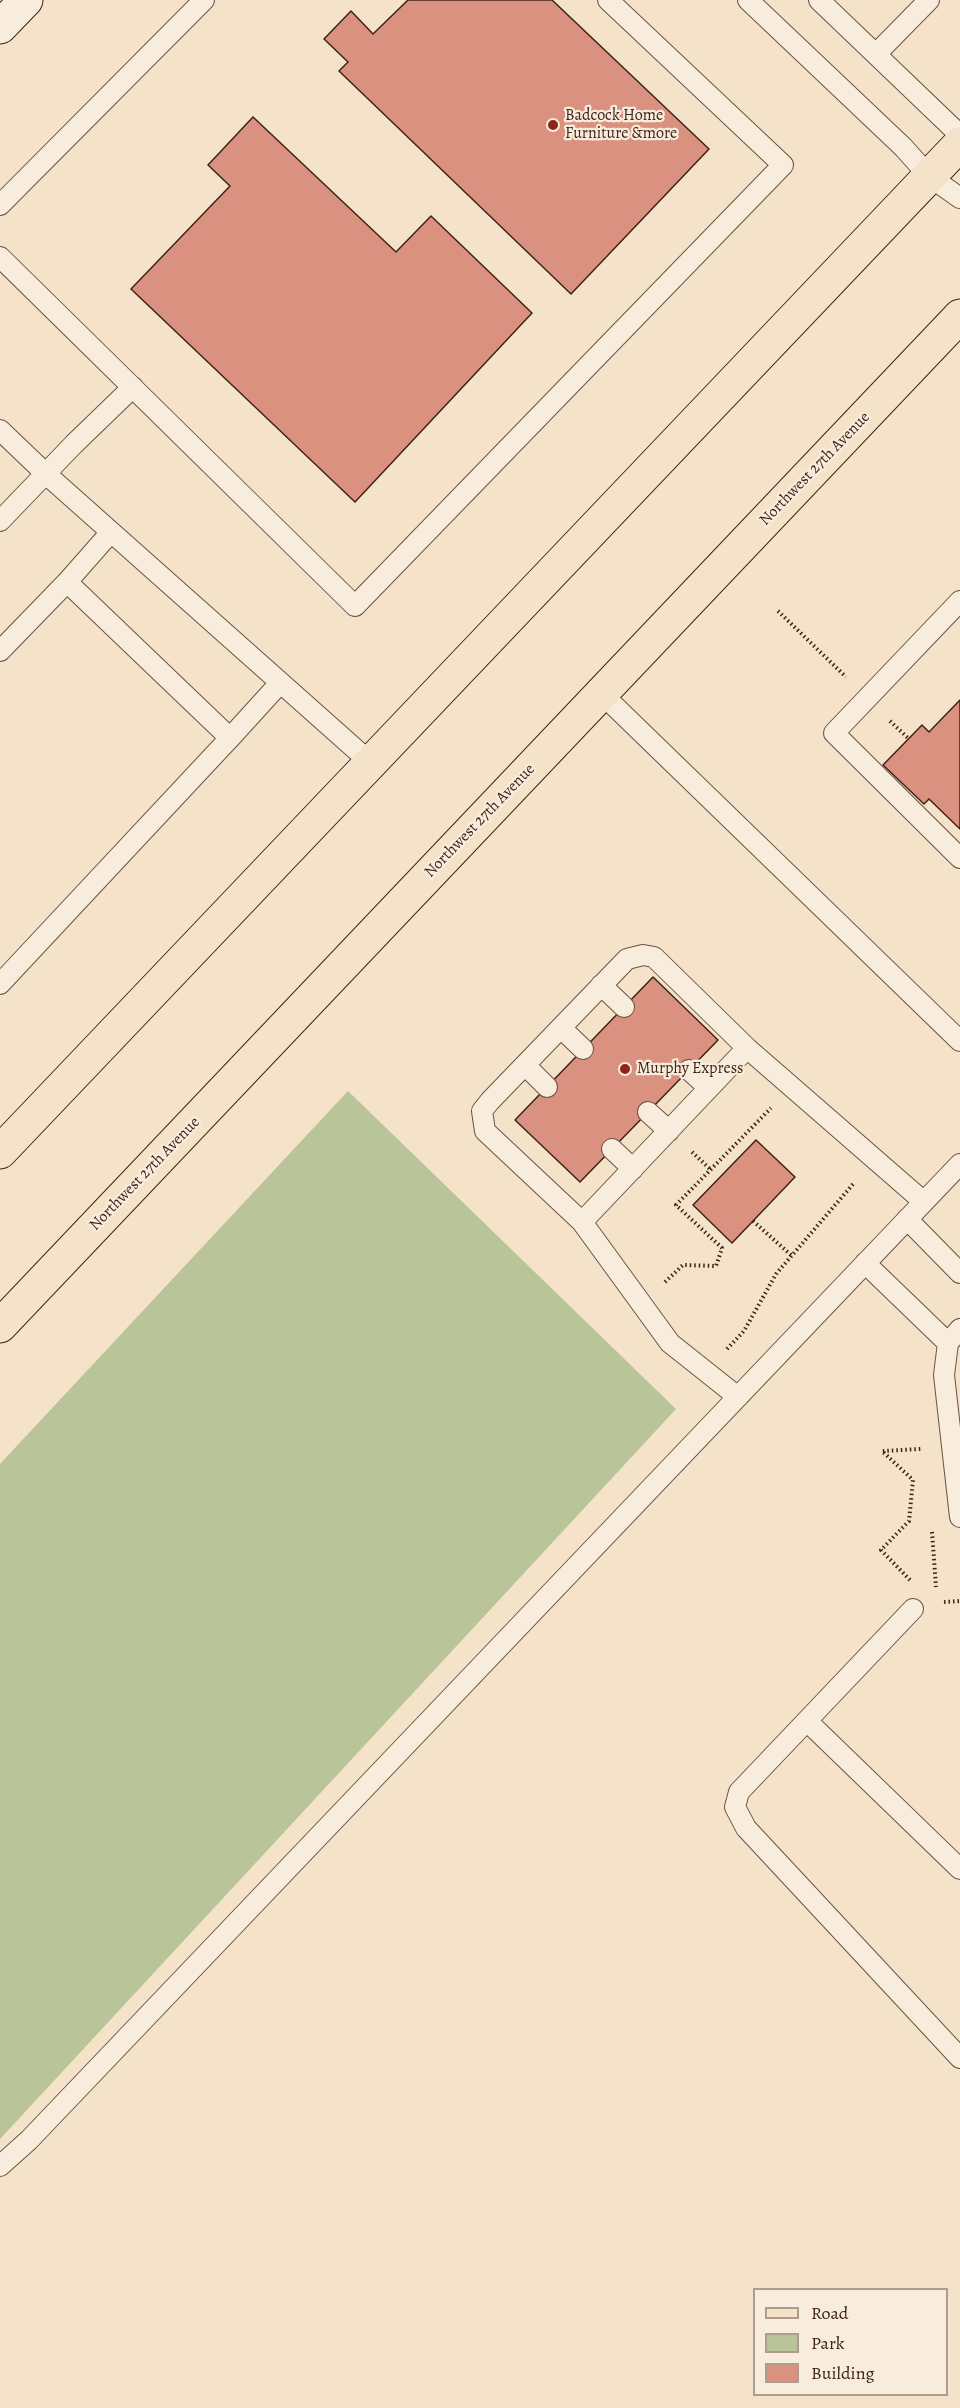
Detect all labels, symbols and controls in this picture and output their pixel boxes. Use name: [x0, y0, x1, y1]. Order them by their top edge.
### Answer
place label: Badcock Home Furniture &more: [565, 106, 677, 144]
marker: Badcock Home Furniture &more: [546, 118, 560, 132]
street label: Northwest 27th Avenue: [756, 408, 874, 530]
street label: Northwest 27th Avenue: [421, 760, 539, 882]
place label: Murphy Express: [637, 1059, 744, 1079]
marker: Murphy Express: [618, 1062, 632, 1076]
street label: Northwest 27th Avenue: [86, 1113, 204, 1235]
legend: [753, 2288, 948, 2396]
text: Road: [811, 2301, 848, 2325]
text: Park: [811, 2331, 845, 2355]
text: Building: [811, 2361, 875, 2385]

